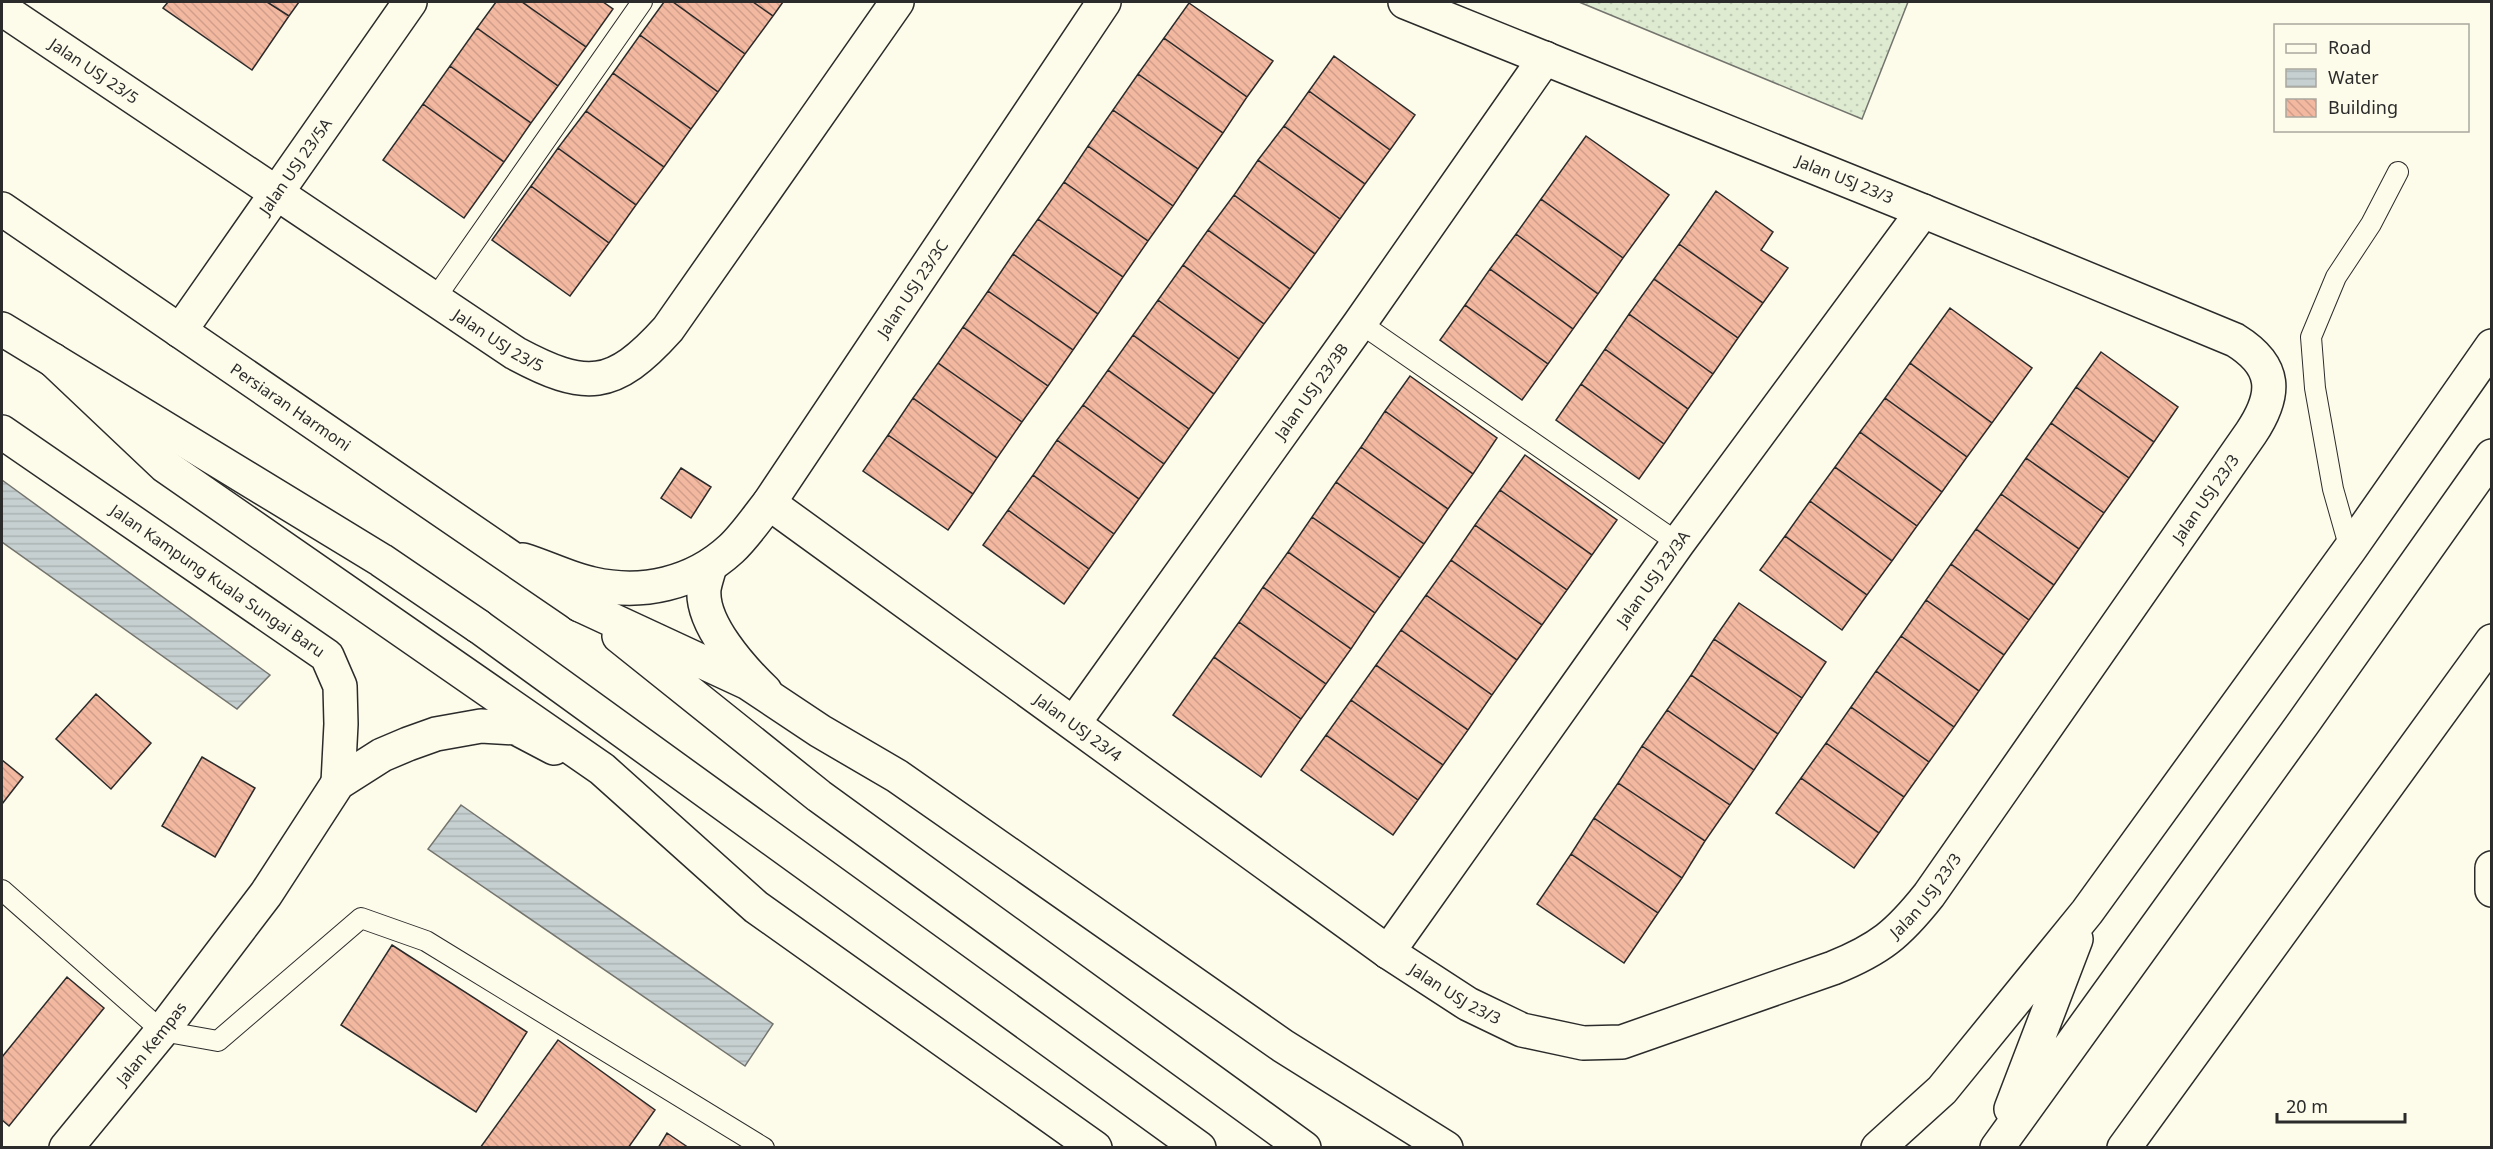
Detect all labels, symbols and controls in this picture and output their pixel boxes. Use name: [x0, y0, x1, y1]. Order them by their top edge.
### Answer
legend: [2274, 24, 2469, 132]
street label: Jalan USJ 23/5: [44, 32, 143, 109]
text: Road: [2328, 35, 2371, 59]
text: Water: [2328, 65, 2379, 89]
text: Building: [2328, 95, 2398, 119]
street label: Jalan USJ 23/5A: [253, 113, 337, 221]
street label: Jalan USJ 23/3: [1791, 149, 1897, 208]
street label: Jalan USJ 23/3C: [871, 235, 953, 343]
street label: Jalan USJ 23/5: [447, 303, 547, 377]
street label: Jalan USJ 23/3B: [1268, 339, 1353, 445]
street label: Persiaran Harmoni: [226, 358, 355, 456]
street label: Jalan USJ 23/3: [2166, 450, 2244, 549]
street label: Jalan Kampung Kuala Sungai Baru: [105, 498, 329, 662]
street label: Jalan USJ 23/3A: [1610, 525, 1695, 633]
street label: Jalan USJ 23/4: [1028, 687, 1126, 766]
street label: Jalan USJ 23/3: [1884, 848, 1966, 944]
street label: Jalan USJ 23/3: [1404, 957, 1505, 1029]
street label: Jalan Kempas: [110, 997, 191, 1091]
scale bar: [2277, 1086, 2404, 1124]
text: 20 m: [2286, 1094, 2328, 1118]

